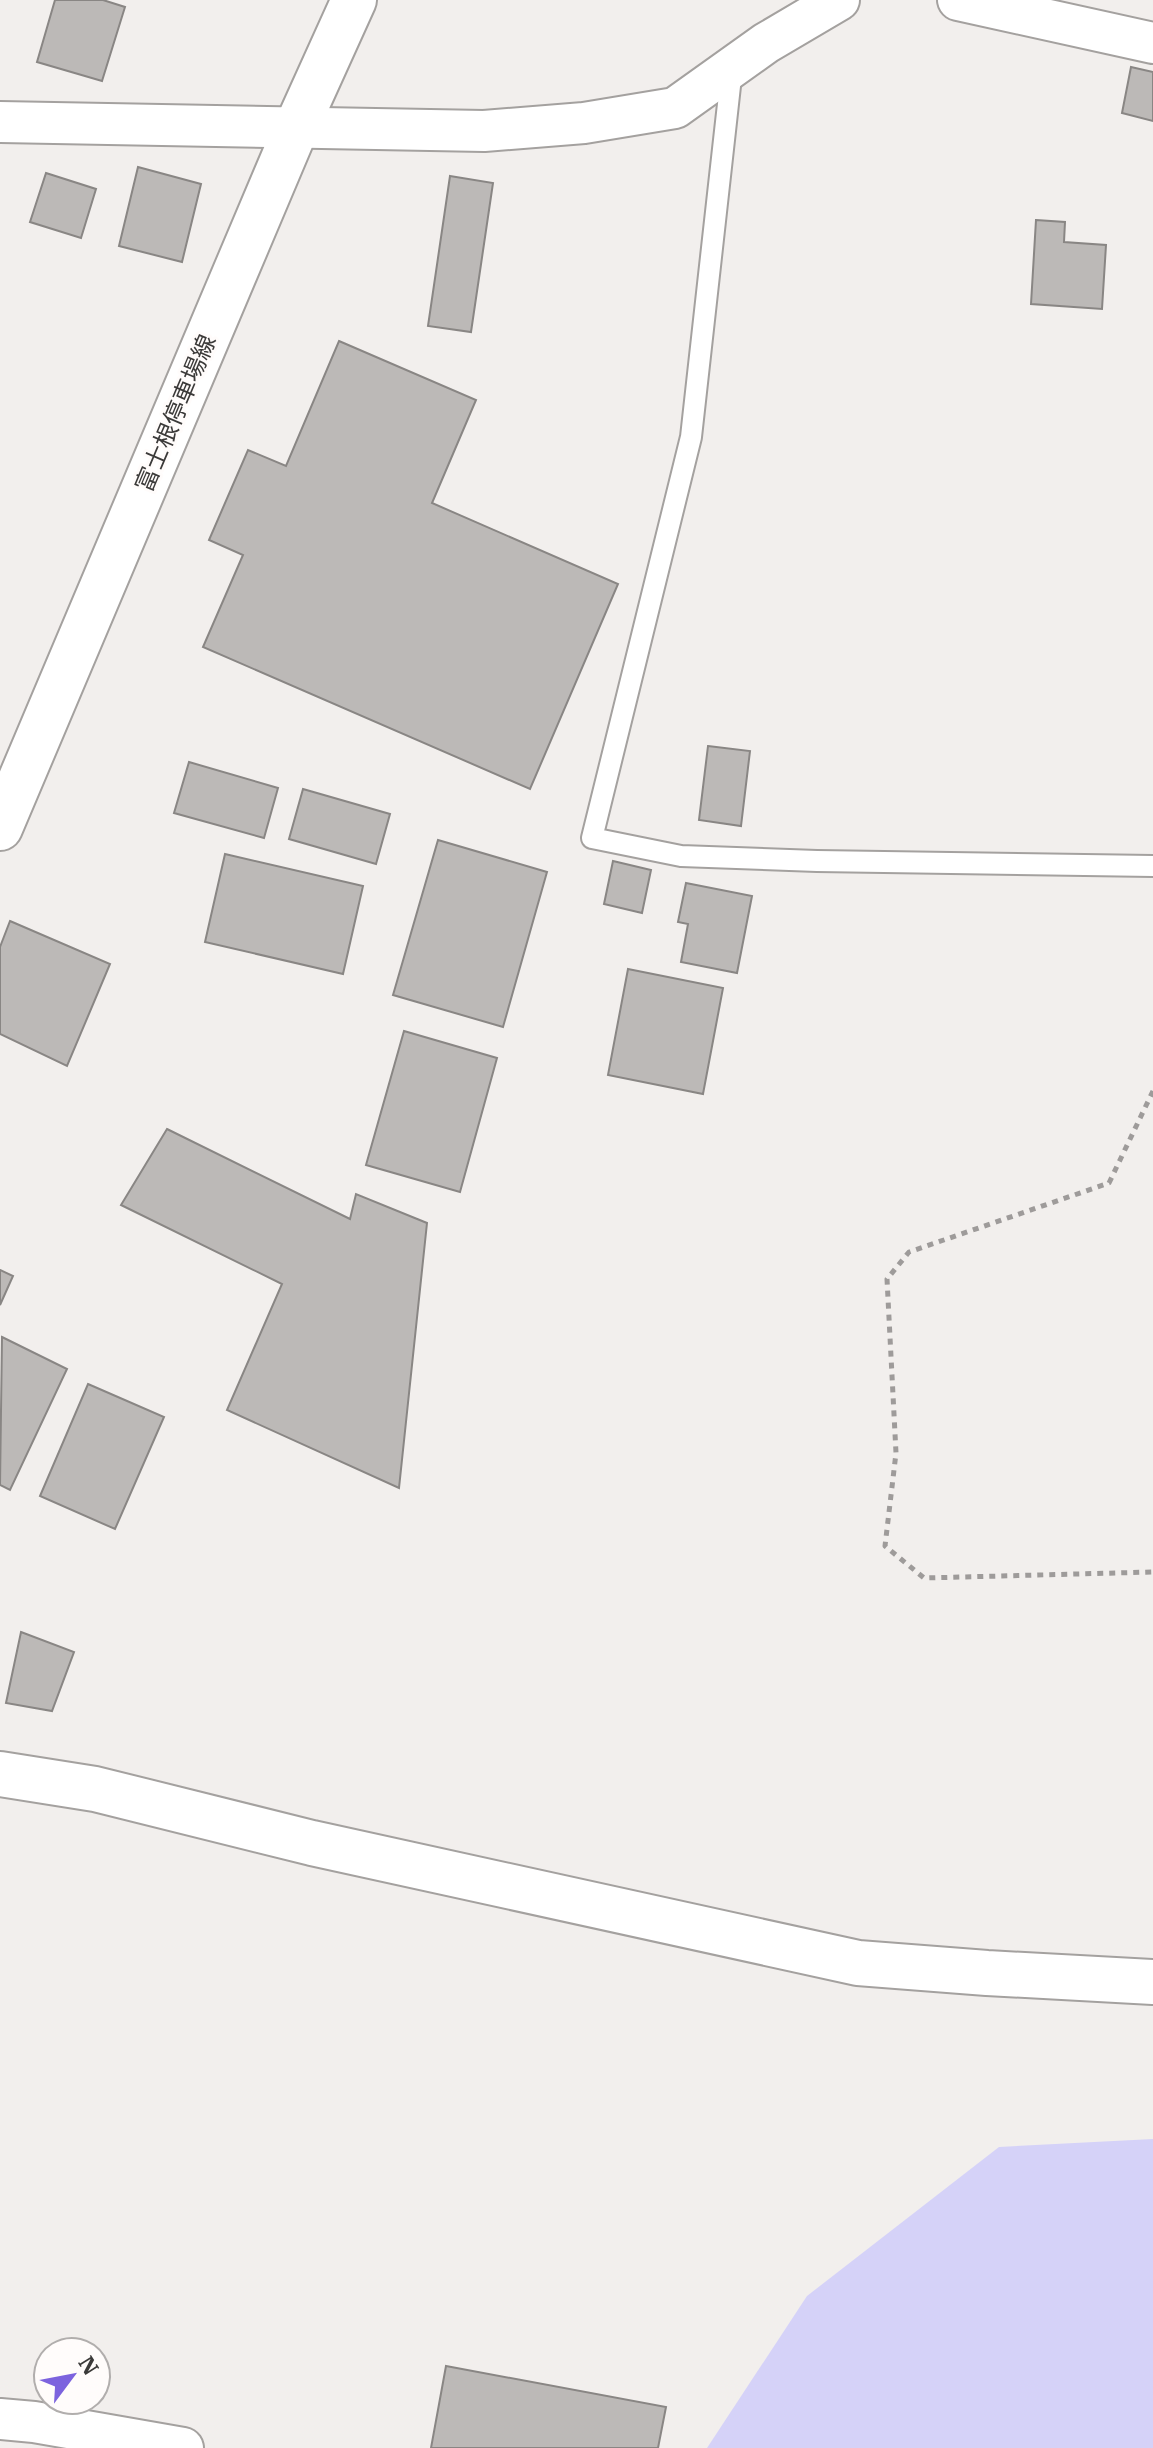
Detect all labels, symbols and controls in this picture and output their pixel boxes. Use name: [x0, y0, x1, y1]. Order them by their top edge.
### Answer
street label: 富士根停車場線: [127, 329, 223, 497]
north arrow: [32, 2336, 112, 2416]
text: N: [72, 2350, 106, 2380]

